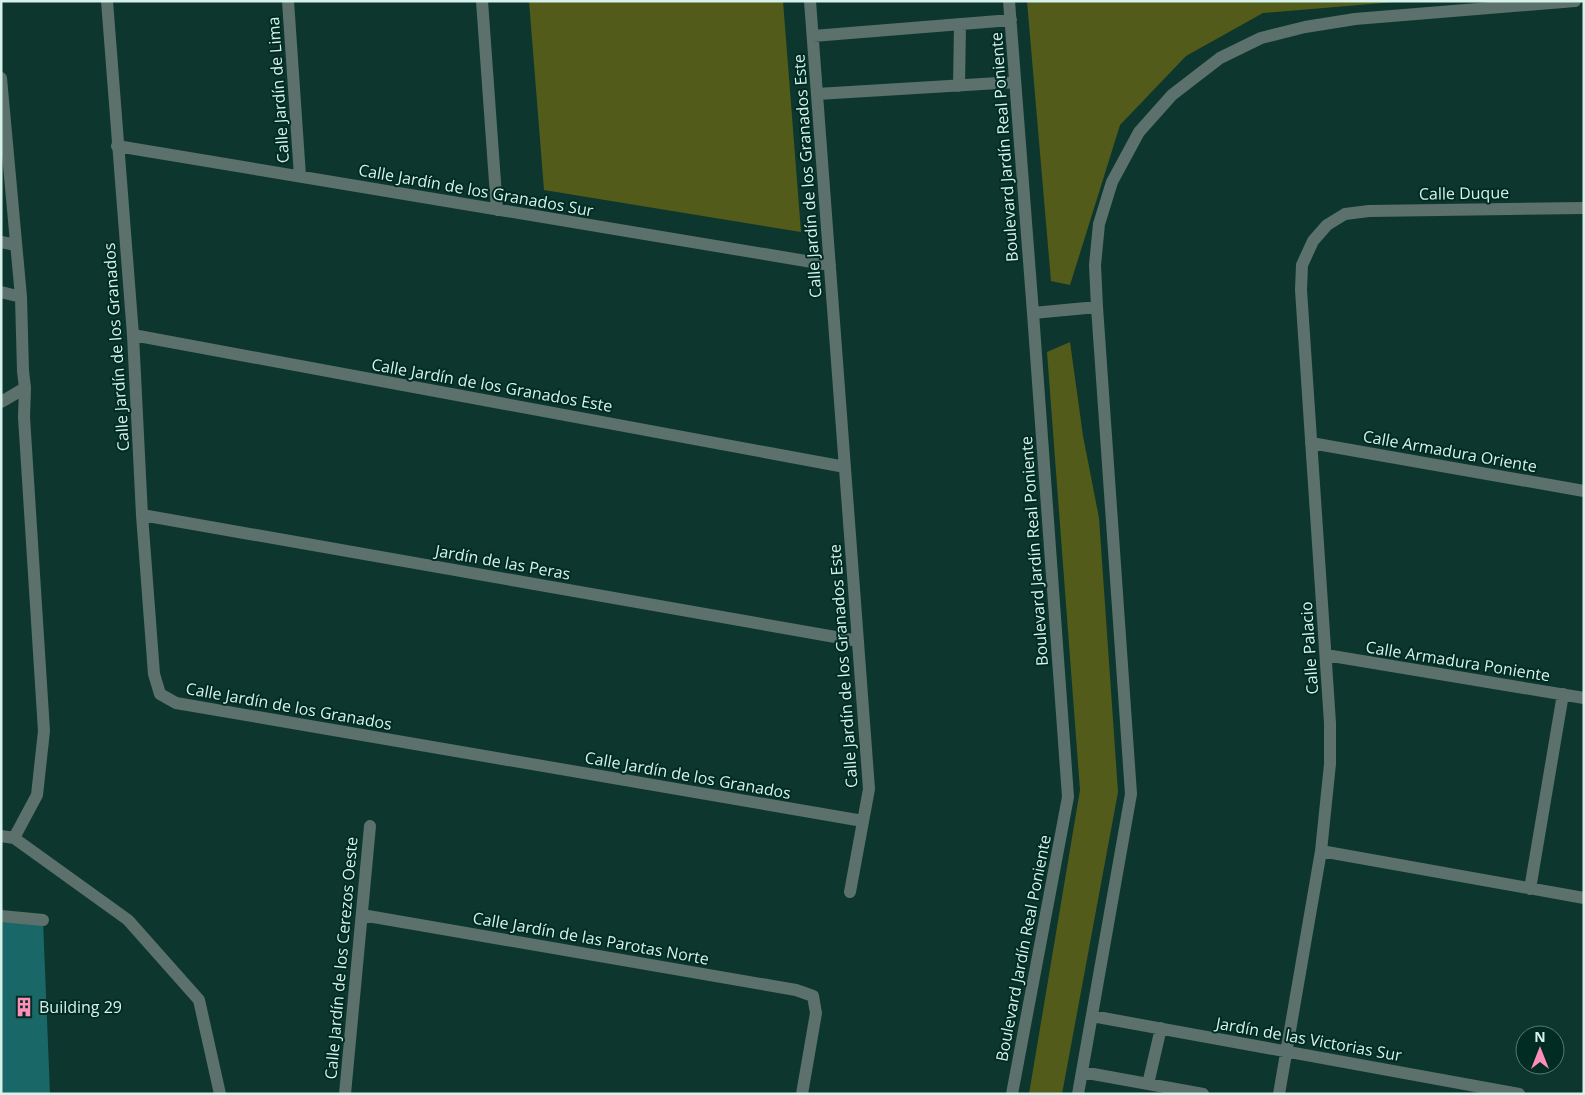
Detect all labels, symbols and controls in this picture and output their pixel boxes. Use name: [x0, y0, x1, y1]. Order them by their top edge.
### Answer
street label: Calle Jardín de Lima: [262, 16, 294, 164]
street label: Boulevard Jardín Real Poniente: [985, 31, 1023, 263]
street label: Calle Jardín de los Granados Este: [788, 53, 826, 299]
street label: Calle Jardín de los Granados Sur: [357, 158, 596, 222]
street label: Calle Duque: [1419, 181, 1509, 205]
street label: Calle Jardín de los Granados: [98, 242, 134, 452]
street label: Calle Jardín de los Granados Este: [370, 353, 614, 417]
street label: Calle Armadura Oriente: [1361, 425, 1539, 477]
street label: Boulevard Jardín Real Poniente: [1015, 435, 1053, 667]
street label: Jardín de las Peras: [432, 539, 572, 585]
street label: Calle Jardín de los Granados Este: [824, 543, 862, 789]
street label: Calle Palacio: [1295, 601, 1323, 695]
street label: Calle Armadura Poniente: [1364, 636, 1552, 686]
street label: Calle Jardín de los Granados: [184, 677, 394, 735]
street label: Calle Jardín de los Granados: [583, 746, 793, 804]
street label: Boulevard Jardín Real Poniente: [990, 833, 1056, 1063]
street label: Calle Jardín de los Cerezos Oeste: [319, 836, 363, 1080]
street label: Calle Jardín de las Parotas Norte: [471, 906, 711, 970]
building icon: Building 29: [13, 996, 35, 1018]
place label: Building 29: [39, 996, 122, 1018]
street label: Jardín de las Victorias Sur: [1212, 1011, 1404, 1066]
north arrow: [1515, 1025, 1565, 1075]
text: N: [1534, 1027, 1546, 1046]

